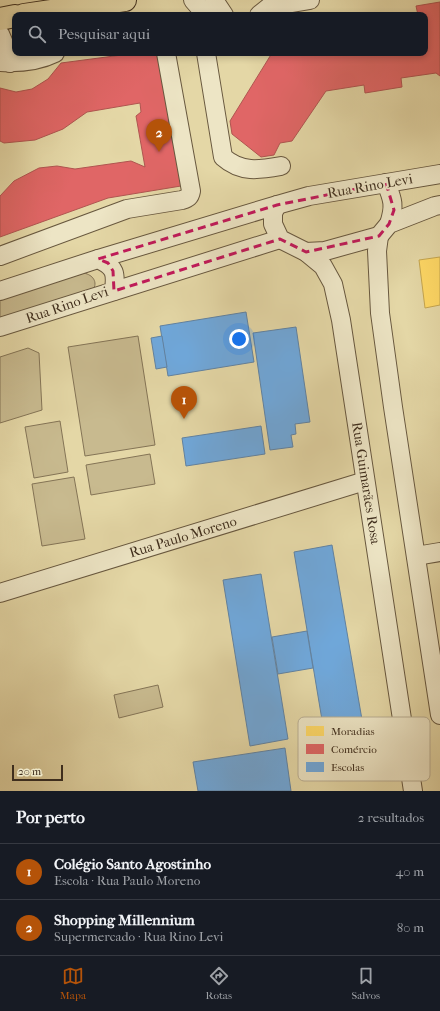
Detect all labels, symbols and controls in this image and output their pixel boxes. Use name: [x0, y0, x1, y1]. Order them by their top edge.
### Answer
search box: [12, 12, 428, 56]
icon: search: [26, 23, 48, 45]
text: Pesquisar aqui: [58, 25, 150, 43]
pin: 2: [146, 119, 172, 152]
street label: Rua Rino Levi: [326, 170, 414, 202]
street label: Rua Rino Levi: [23, 283, 111, 327]
your location: [229, 329, 249, 349]
pin: 1: [171, 386, 197, 419]
street label: Rua Guimarães Rosa: [348, 421, 384, 546]
street label: Rua Paulo Moreno: [127, 513, 239, 561]
legend: [298, 717, 430, 781]
text: Moradias: [331, 725, 375, 738]
text: Comércio: [331, 743, 377, 756]
text: Escolas: [331, 761, 364, 774]
scale bar: [12, 763, 63, 782]
text: 20 m: [18, 765, 41, 778]
text: Por perto: [16, 807, 85, 827]
text: 2 resultados: [358, 810, 424, 825]
text: Colégio Santo Agostinho: [54, 855, 211, 873]
text: 1: [27, 864, 31, 879]
text: 40 m: [396, 864, 424, 879]
text: Escola · Rua Paulo Moreno: [54, 873, 200, 888]
text: Shopping Millennium: [54, 911, 195, 929]
text: 2: [26, 920, 32, 935]
text: 80 m: [397, 920, 424, 935]
text: Supermercado · Rua Rino Levi: [54, 929, 223, 944]
tab: Mapa: [60, 965, 86, 1002]
tab: Rotas: [206, 965, 232, 1002]
tab: Salvos: [352, 965, 380, 1002]

